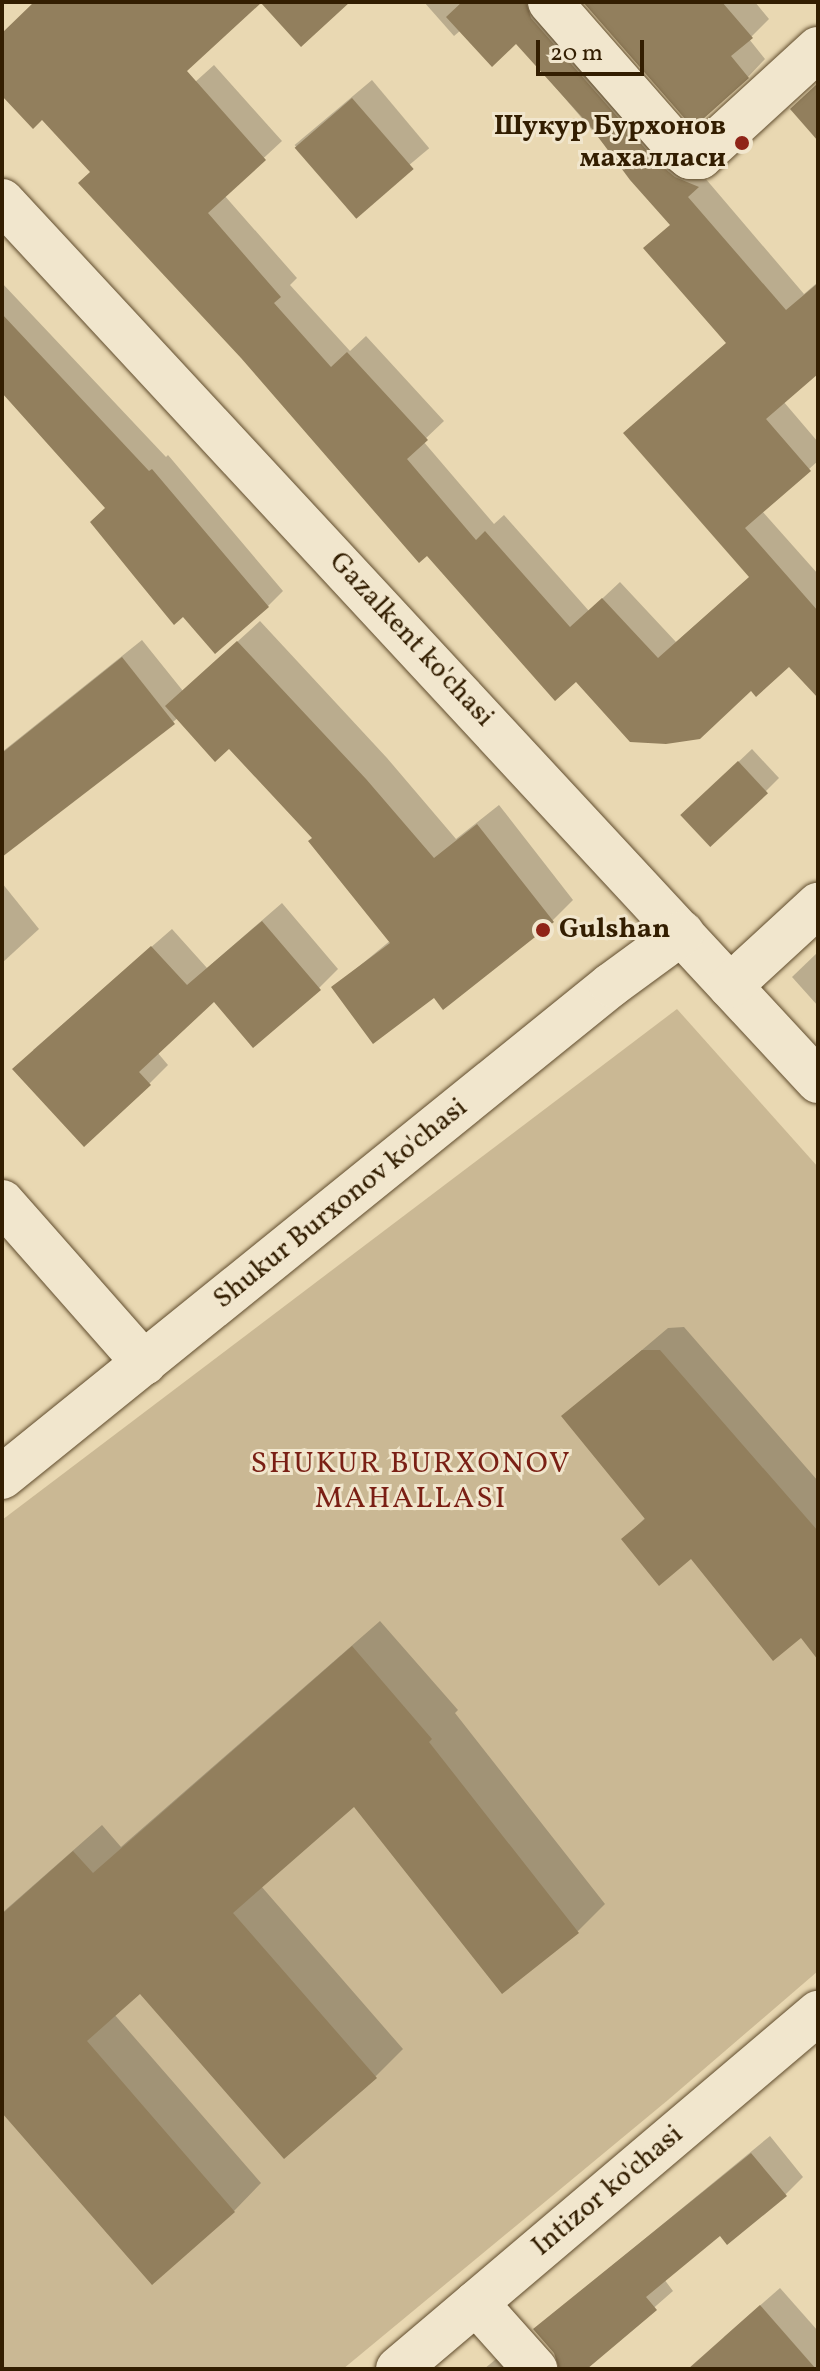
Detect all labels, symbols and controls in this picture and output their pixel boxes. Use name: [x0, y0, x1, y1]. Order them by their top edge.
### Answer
scale bar: [540, 24, 648, 74]
text: 20 m: [550, 37, 603, 71]
place label: Шукур Бурхонов махалласи: [494, 110, 726, 176]
marker: Шукур Бурхонов махалласи: [733, 134, 751, 152]
street label: Gazalkent ko'chasi: [321, 546, 501, 734]
place label: Gulshan: [559, 913, 671, 947]
marker: Gulshan: [534, 921, 552, 939]
street label: Shukur Burxonov ko'chasi: [207, 1091, 475, 1317]
district label: SHUKUR BURXONOV MAHALLASI: [250, 1446, 572, 1516]
street label: Intizor ko'chasi: [526, 2118, 690, 2264]

